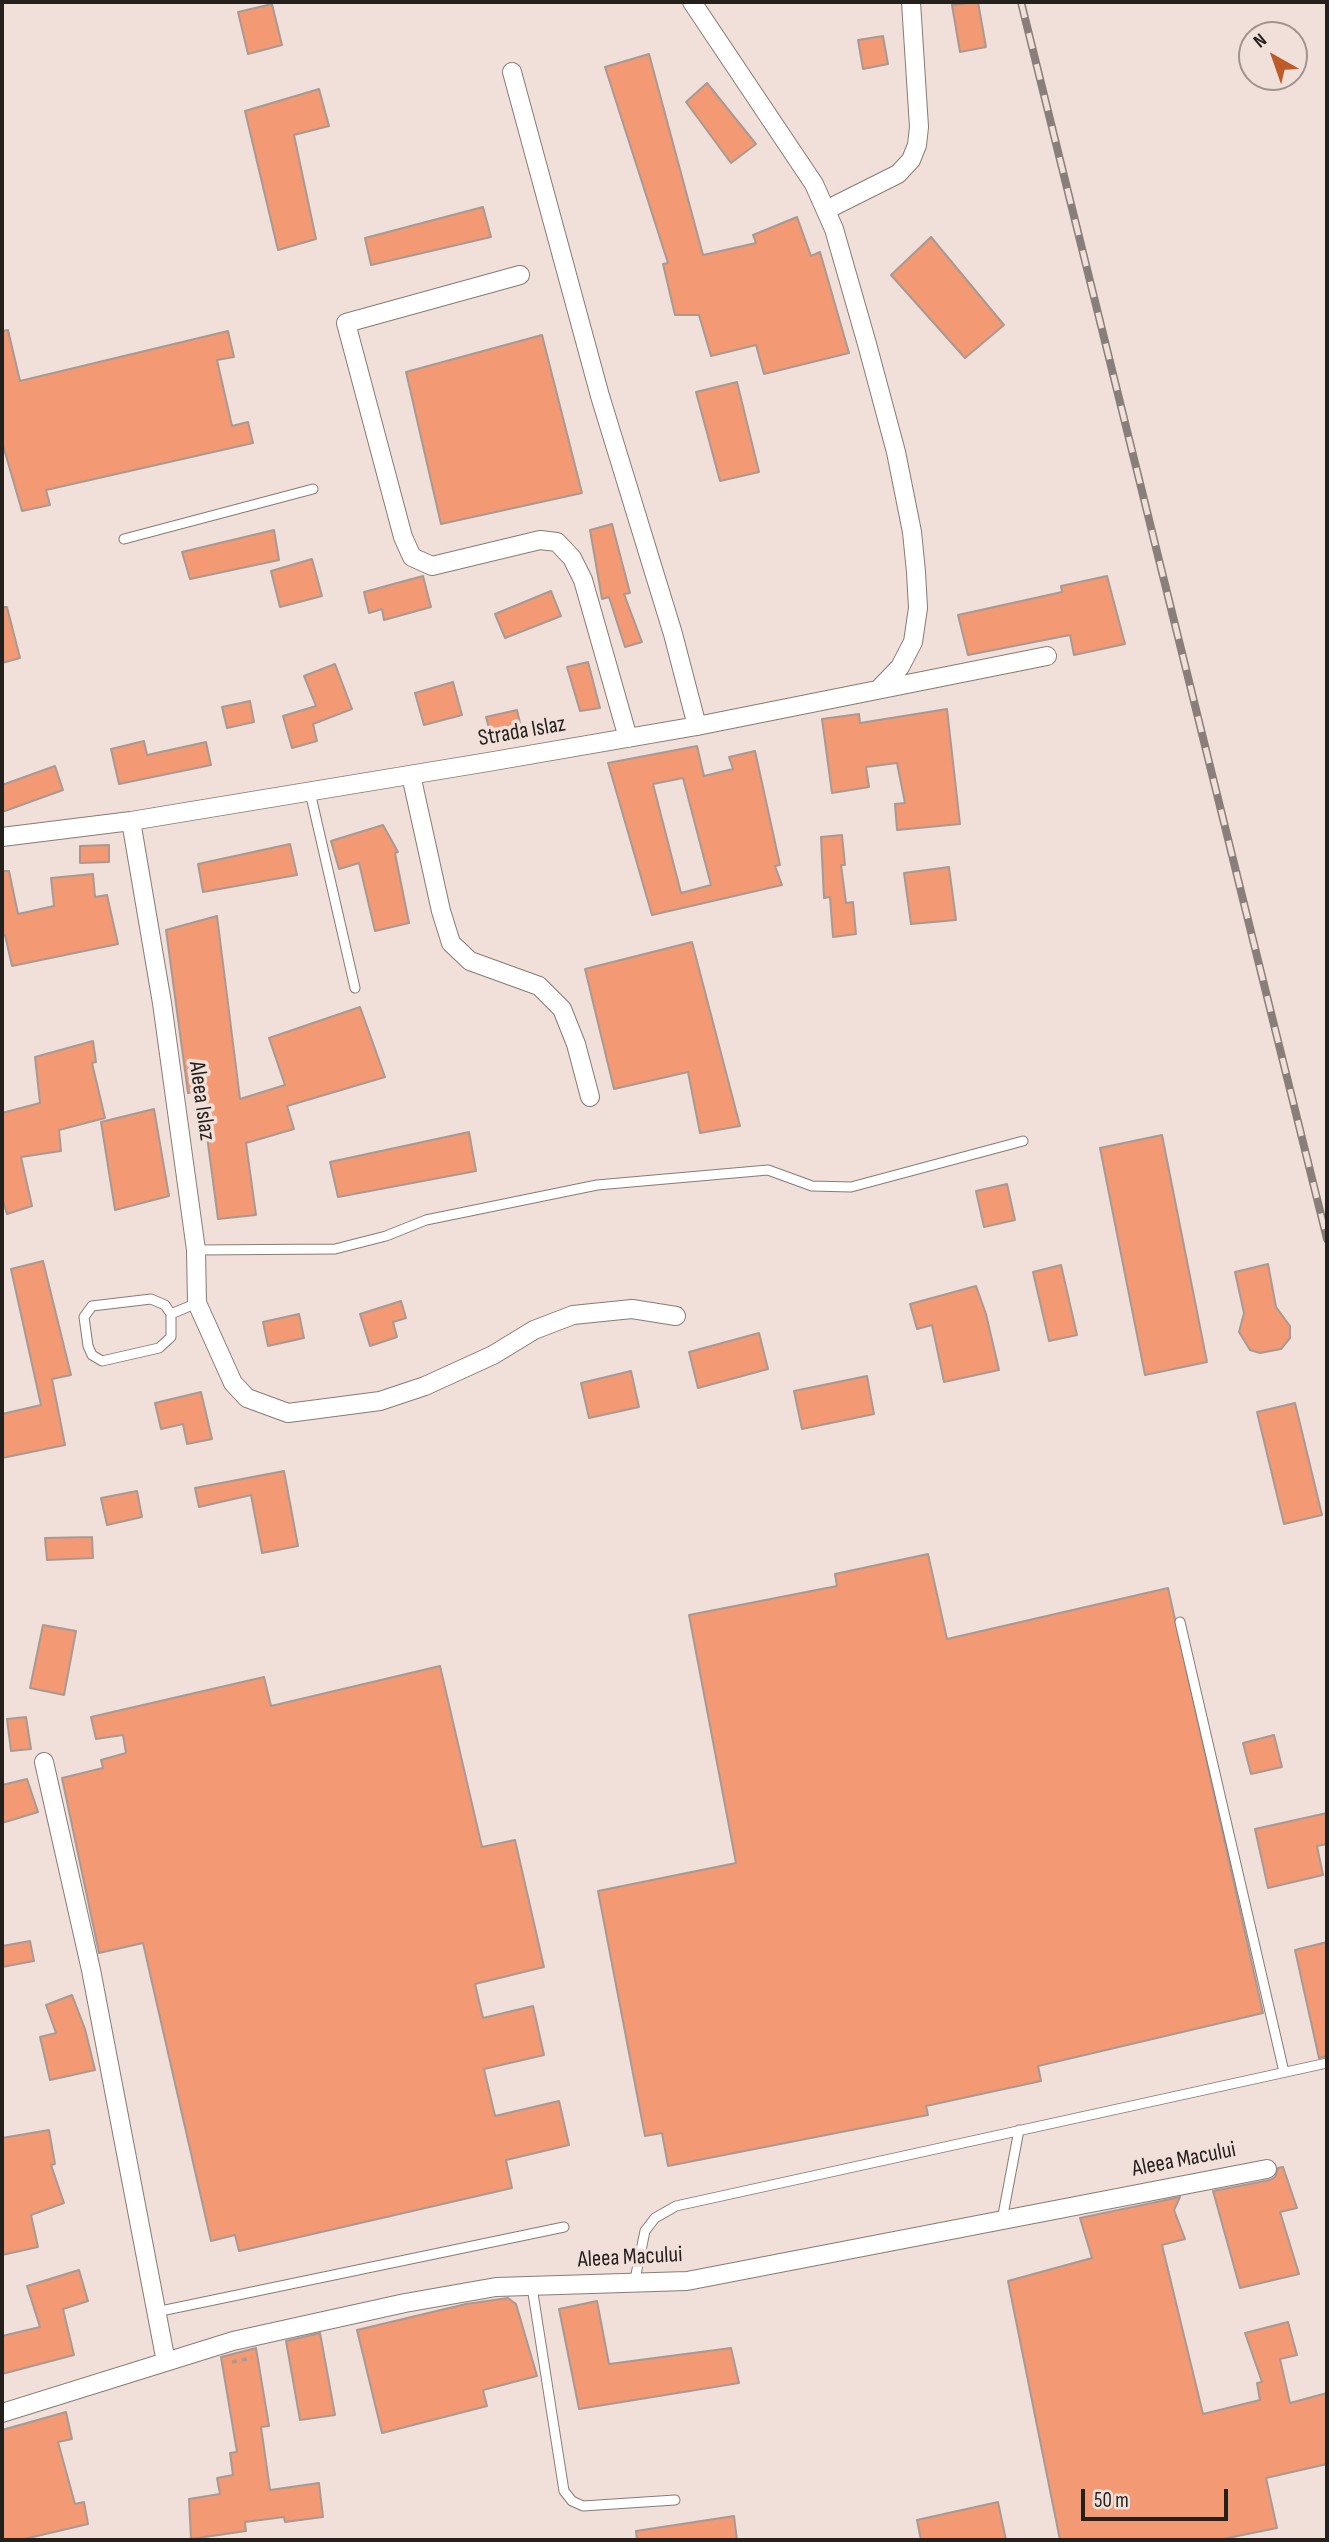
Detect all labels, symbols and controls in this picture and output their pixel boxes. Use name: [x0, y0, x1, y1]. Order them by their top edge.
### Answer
north arrow: [1238, 21, 1308, 91]
text: N: [1249, 29, 1272, 53]
street label: Strada Islaz: [476, 711, 568, 753]
street label: Aleea Islaz: [182, 1060, 220, 1142]
street label: Aleea Macului: [1130, 2136, 1238, 2184]
street label: Aleea Macului: [577, 2241, 683, 2275]
scale bar: [1084, 2476, 1231, 2520]
text: 50 m: [1094, 2488, 1129, 2513]

